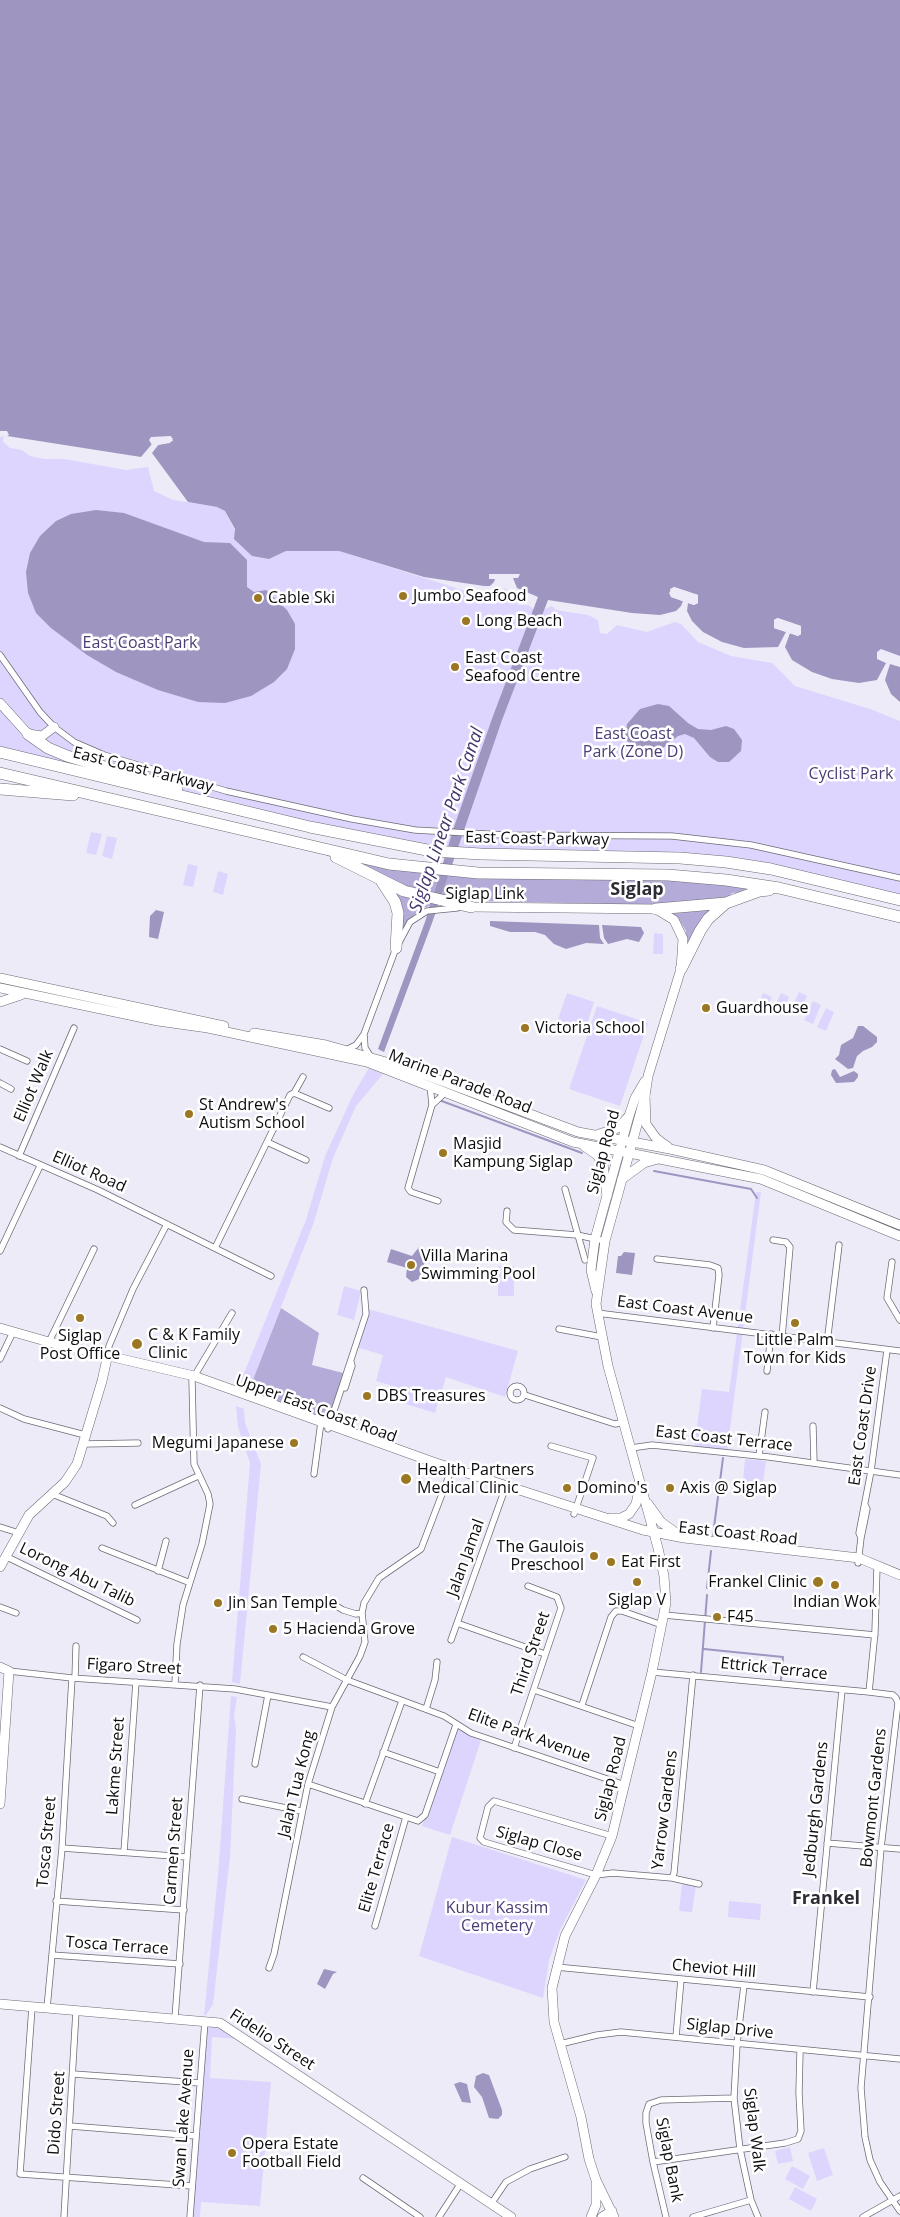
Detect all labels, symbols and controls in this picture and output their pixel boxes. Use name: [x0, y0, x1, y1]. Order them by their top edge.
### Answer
place label: Jumbo Seafood: [413, 586, 527, 606]
place label: Cable Ski: [268, 588, 335, 608]
marker: Jumbo Seafood: [397, 590, 409, 602]
marker: Cable Ski: [252, 592, 264, 604]
place label: Long Beach: [476, 611, 562, 631]
marker: Long Beach: [460, 615, 472, 627]
park label: East Coast Park: [83, 633, 197, 653]
place label: East Coast Seafood Centre: [465, 648, 580, 686]
marker: East Coast Seafood Centre: [449, 661, 461, 673]
park label: East Coast Park (Zone D): [583, 724, 683, 762]
water label: Siglap Linear Park Canal: [405, 725, 489, 915]
street label: East Coast Parkway: [71, 743, 215, 797]
park label: Cyclist Park: [809, 764, 893, 784]
street label: East Coast Parkway: [465, 828, 609, 850]
district label: Siglap: [610, 879, 664, 901]
street label: Siglap Link: [446, 884, 524, 904]
place label: Guardhouse: [716, 998, 809, 1018]
marker: Guardhouse: [700, 1002, 712, 1014]
place label: Victoria School: [535, 1018, 645, 1038]
marker: Victoria School: [519, 1022, 531, 1034]
street label: Marine Parade Road: [386, 1046, 534, 1118]
street label: Elliot Walk: [10, 1047, 58, 1125]
place label: St Andrew's Autism School: [199, 1095, 305, 1133]
marker: St Andrew's Autism School: [183, 1108, 195, 1120]
street label: Siglap Road: [584, 1108, 624, 1196]
place label: Masjid Kampung Siglap: [453, 1134, 573, 1172]
street label: Elliot Road: [49, 1147, 129, 1197]
marker: Masjid Kampung Siglap: [437, 1147, 449, 1159]
place label: Villa Marina Swimming Pool: [421, 1246, 535, 1284]
marker: Villa Marina Swimming Pool: [405, 1259, 417, 1271]
street label: East Coast Avenue: [616, 1292, 754, 1328]
marker: Siglap Post Office: [74, 1312, 86, 1324]
marker: Little Palm Town for Kids: [789, 1317, 801, 1329]
place label: C & K Family Clinic: [148, 1325, 240, 1363]
place label: Siglap Post Office: [40, 1326, 120, 1364]
place label: Little Palm Town for Kids: [744, 1330, 846, 1368]
marker: C & K Family Clinic: [130, 1337, 144, 1351]
street label: East Coast Drive: [845, 1365, 881, 1487]
street label: Upper East Coast Road: [233, 1371, 399, 1447]
place label: DBS Treasures: [377, 1386, 486, 1406]
marker: DBS Treasures: [361, 1390, 373, 1402]
street label: East Coast Terrace: [654, 1422, 794, 1456]
place label: Megumi Japanese: [152, 1433, 284, 1453]
marker: Megumi Japanese: [288, 1437, 300, 1449]
place label: Health Partners Medical Clinic: [417, 1460, 534, 1498]
marker: Health Partners Medical Clinic: [399, 1472, 413, 1486]
place label: Domino's: [577, 1478, 648, 1498]
place label: Axis @ Siglap: [680, 1478, 777, 1498]
marker: Domino's: [561, 1482, 573, 1494]
marker: Axis @ Siglap: [664, 1482, 676, 1494]
street label: Jalan Jamal: [443, 1517, 489, 1599]
street label: East Coast Road: [678, 1518, 798, 1550]
place label: The Gaulois Preschool: [497, 1537, 584, 1575]
street label: Lorong Abu Talib: [16, 1539, 138, 1611]
marker: The Gaulois Preschool: [588, 1550, 600, 1562]
place label: Eat First: [621, 1552, 681, 1572]
marker: Eat First: [605, 1556, 617, 1568]
place label: Frankel Clinic: [708, 1572, 807, 1592]
marker: Frankel Clinic: [811, 1575, 825, 1589]
marker: Siglap V: [631, 1576, 643, 1588]
marker: Indian Wok: [829, 1579, 841, 1591]
place label: Siglap V: [608, 1590, 666, 1610]
place label: Indian Wok: [793, 1592, 877, 1612]
place label: Jin San Temple: [228, 1593, 337, 1613]
marker: Jin San Temple: [212, 1597, 224, 1609]
place label: F45: [727, 1607, 754, 1627]
street label: Third Street: [508, 1609, 554, 1699]
marker: F45: [711, 1611, 723, 1623]
place label: 5 Hacienda Grove: [283, 1619, 415, 1639]
marker: 5 Hacienda Grove: [267, 1623, 279, 1635]
street label: Ettrick Terrace: [720, 1654, 828, 1684]
street label: Figaro Street: [86, 1655, 182, 1679]
street label: Elite Park Avenue: [465, 1705, 593, 1767]
street label: Lakme Street: [103, 1716, 129, 1816]
street label: Jalan Tua Kong: [274, 1728, 320, 1840]
street label: Bowmont Gardens: [857, 1728, 891, 1868]
street label: Siglap Road: [591, 1735, 631, 1823]
street label: Jedburgh Gardens: [799, 1741, 833, 1877]
street label: Yarrow Gardens: [648, 1749, 682, 1871]
street label: Tosca Street: [33, 1796, 61, 1888]
street label: Carmen Street: [161, 1796, 187, 1906]
street label: Elite Terrace: [355, 1821, 399, 1915]
street label: Siglap Close: [494, 1823, 584, 1865]
district label: Frankel: [792, 1888, 860, 1910]
park label: Kubur Kassim Cemetery: [446, 1898, 548, 1936]
street label: Tosca Terrace: [65, 1933, 169, 1959]
street label: Cheviot Hill: [671, 1956, 757, 1982]
street label: Fidelio Street: [226, 2005, 318, 2075]
street label: Siglap Drive: [685, 2015, 775, 2043]
street label: Swan Lake Avenue: [170, 2048, 198, 2188]
street label: Dido Street: [44, 2070, 70, 2156]
street label: Siglap Walk: [739, 2087, 769, 2173]
street label: Siglap Bank: [651, 2116, 687, 2204]
place label: Opera Estate Football Field: [242, 2134, 341, 2172]
marker: Opera Estate Football Field: [226, 2147, 238, 2159]

